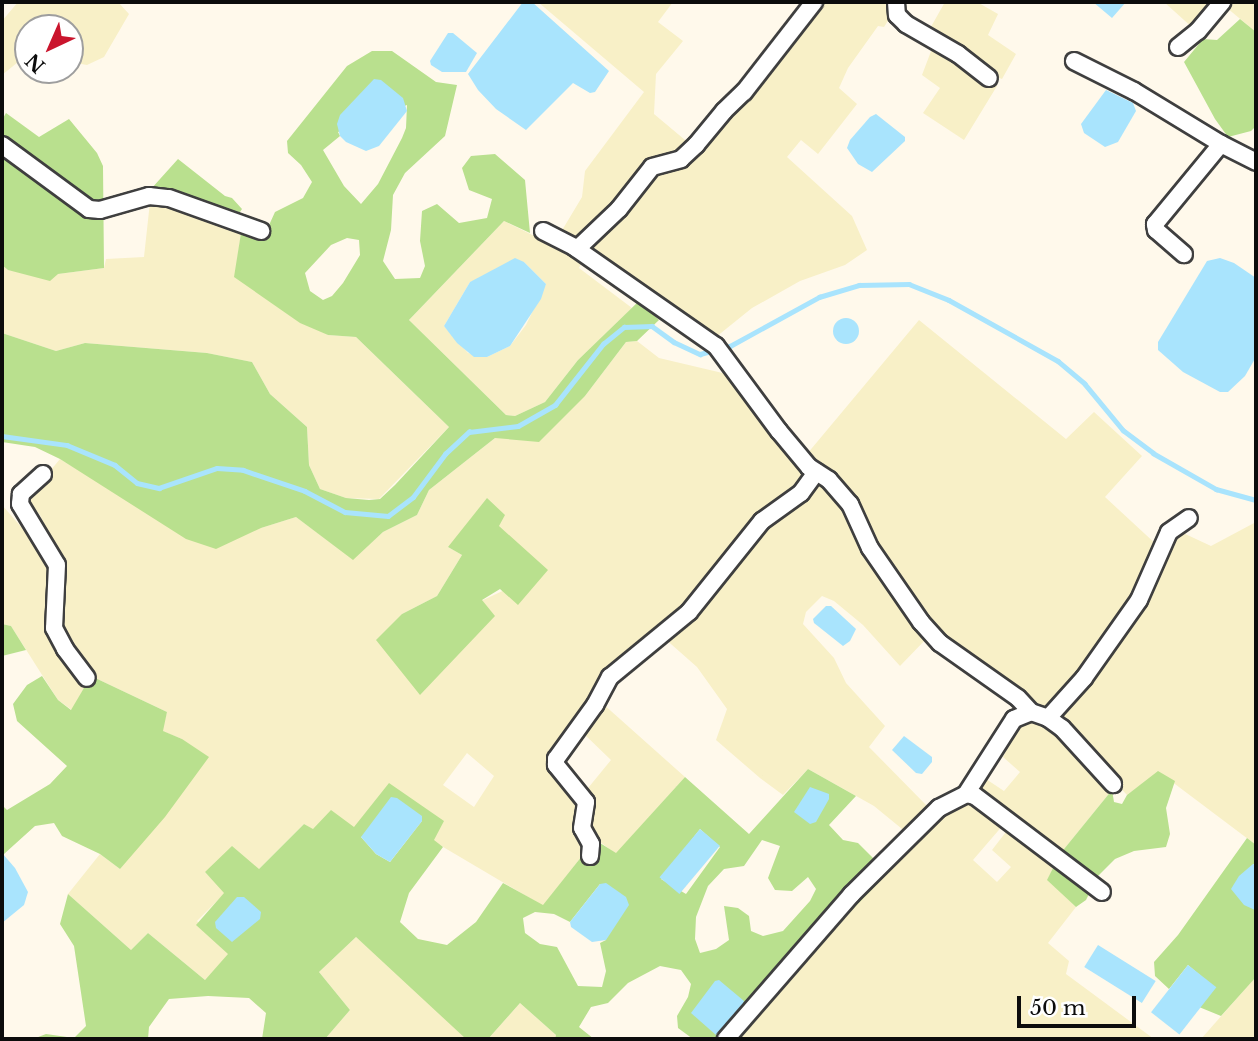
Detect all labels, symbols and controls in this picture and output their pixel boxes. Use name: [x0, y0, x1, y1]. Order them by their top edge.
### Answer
north arrow: [14, 14, 84, 84]
text: N: [21, 49, 50, 78]
scale bar: [1020, 982, 1139, 1026]
text: 50 m: [1030, 995, 1085, 1021]

